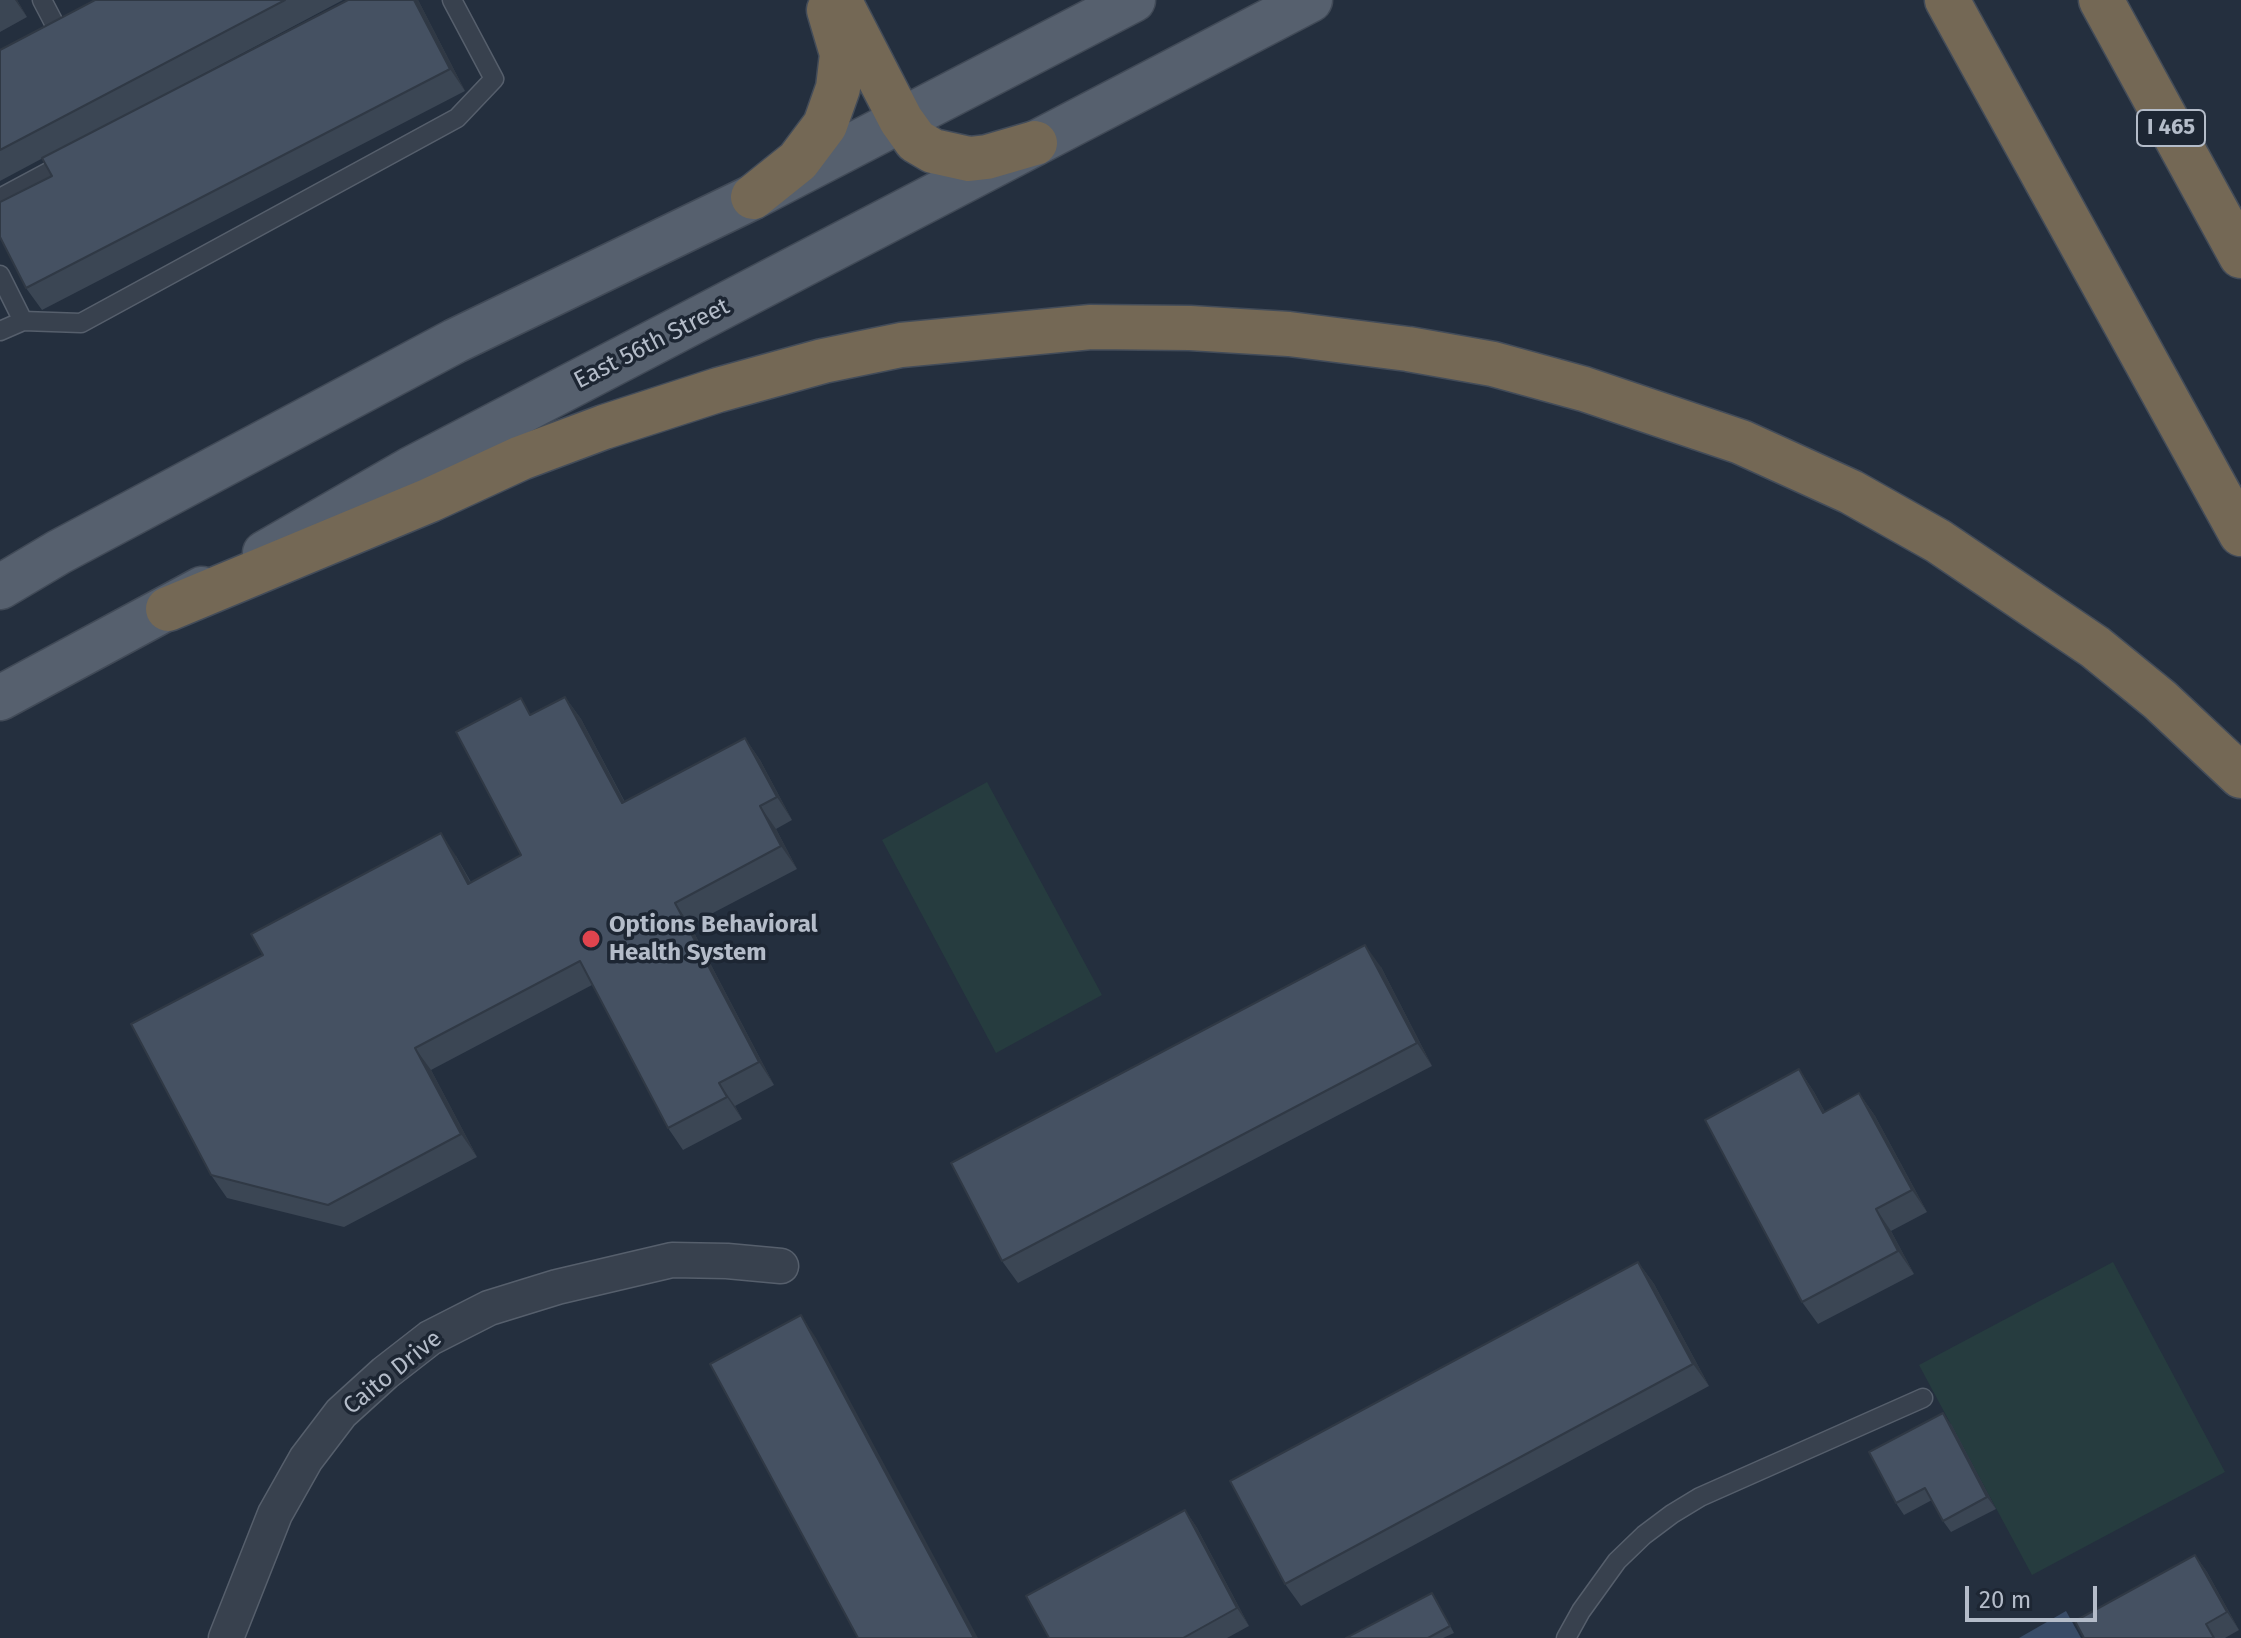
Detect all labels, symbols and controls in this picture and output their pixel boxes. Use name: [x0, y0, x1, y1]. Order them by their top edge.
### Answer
road number: I 465: [2137, 110, 2205, 146]
street label: East 56th Street: [569, 292, 735, 396]
place label: Options Behavioral Health System: [609, 911, 818, 967]
marker: Options Behavioral Health System: [580, 928, 602, 950]
street label: Caito Drive: [338, 1325, 448, 1421]
scale bar: [1969, 1570, 2101, 1620]
text: 20 m: [1979, 1586, 2031, 1614]

